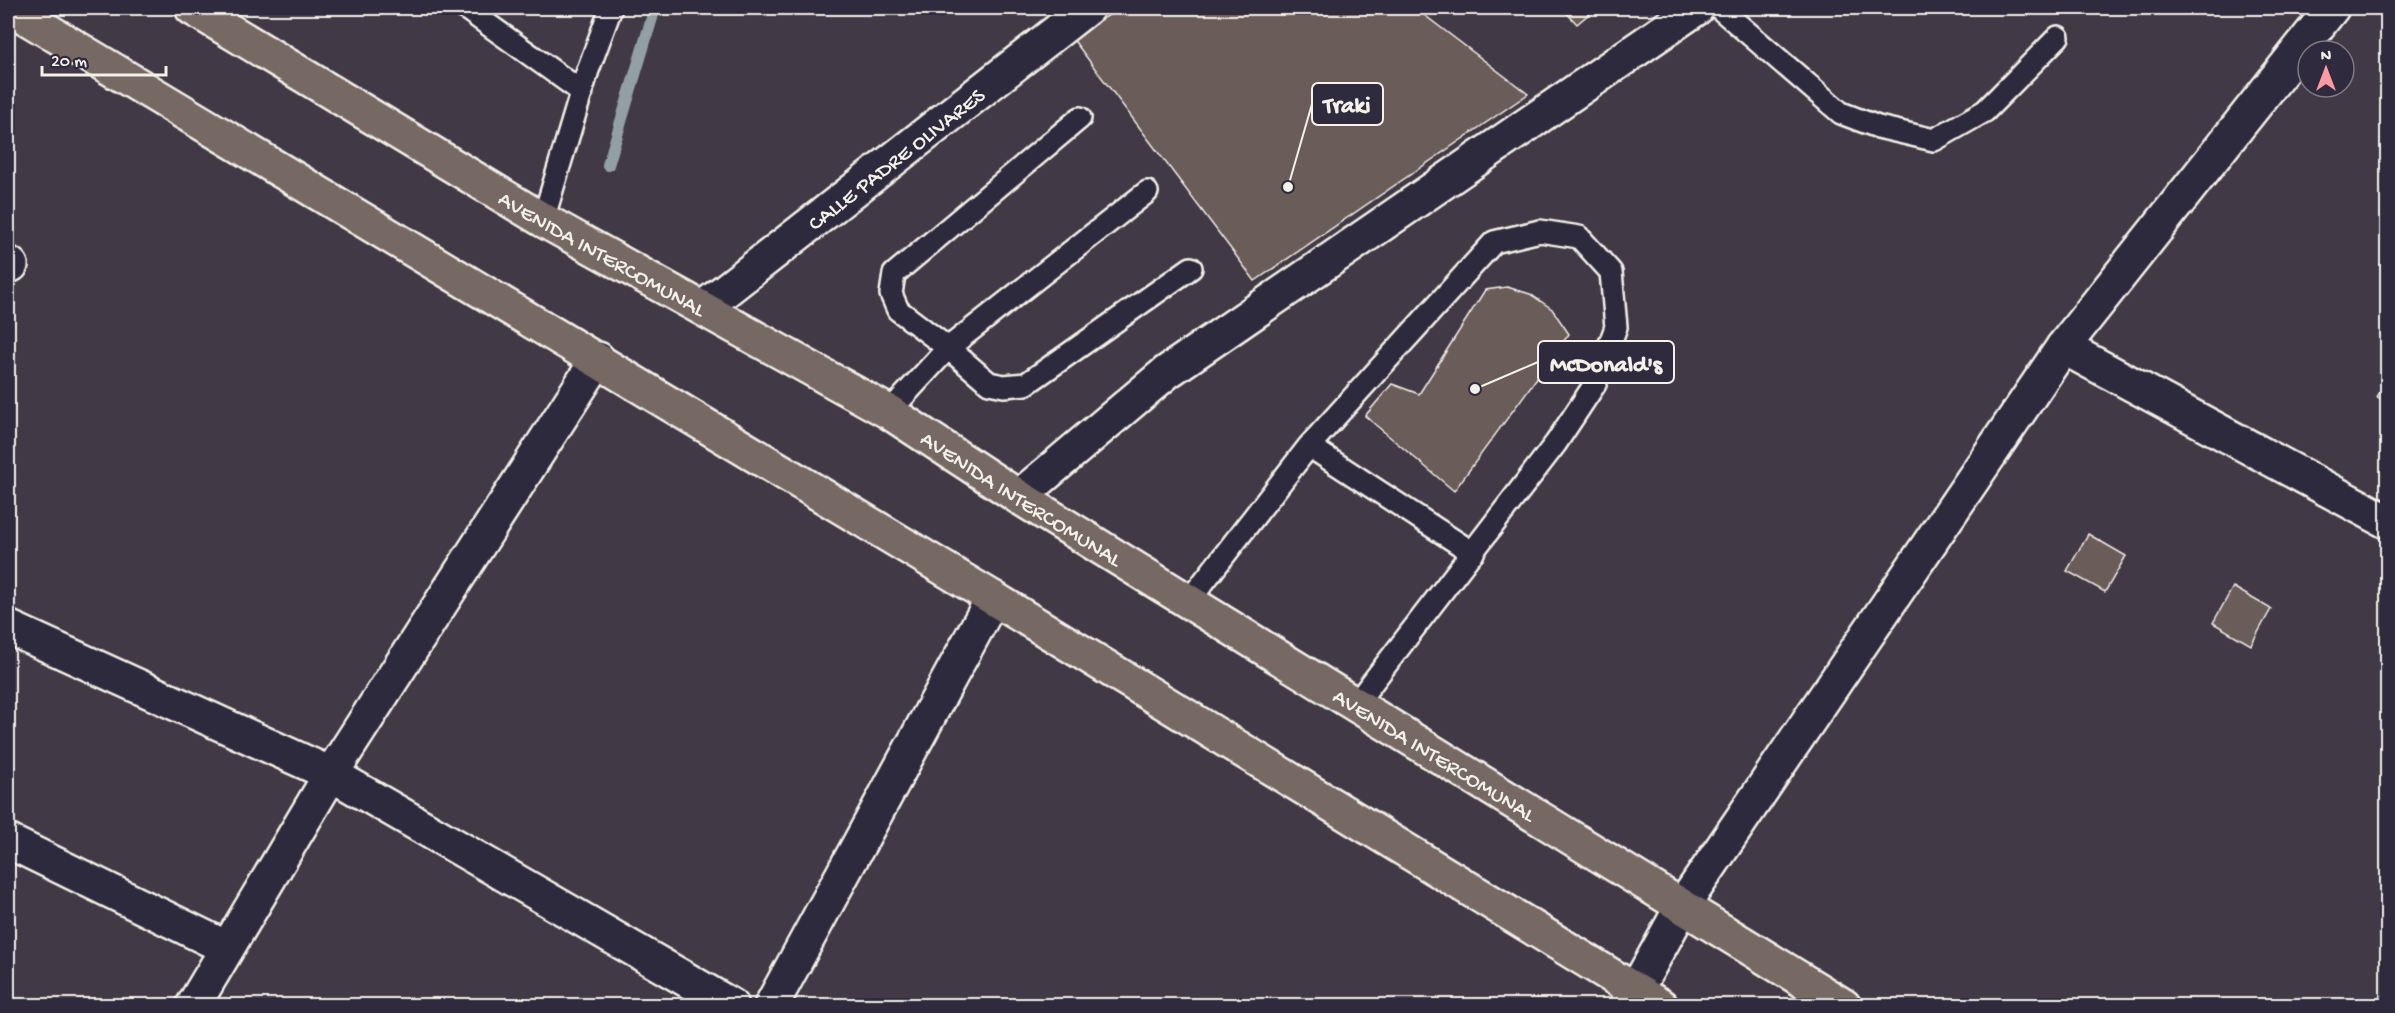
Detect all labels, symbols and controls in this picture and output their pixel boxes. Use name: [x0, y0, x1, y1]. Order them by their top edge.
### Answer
scale bar: [42, 39, 166, 77]
north arrow: [2296, 39, 2356, 99]
text: N: [2321, 48, 2332, 67]
text: 20 m: [51, 52, 87, 73]
street label: CALLE PADRE OLIVARES: [804, 83, 992, 238]
callout: Traki: [1312, 83, 1383, 125]
text: Traki: [1322, 93, 1370, 122]
street label: AVENIDA INTERCOMUNAL: [493, 187, 710, 325]
callout: McDonald's: [1538, 341, 1674, 383]
text: McDonald's: [1550, 352, 1663, 381]
street label: AVENIDA INTERCOMUNAL: [915, 427, 1126, 575]
street label: AVENIDA INTERCOMUNAL: [1327, 685, 1540, 830]

